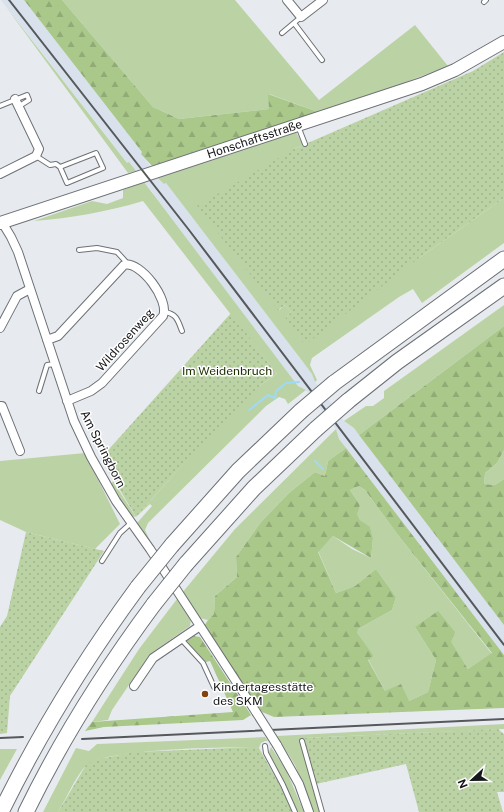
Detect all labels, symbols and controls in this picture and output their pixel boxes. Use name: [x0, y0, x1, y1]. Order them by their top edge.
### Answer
street label: Honschaftsstraße: [205, 117, 304, 161]
street label: Wildrosenweg: [93, 306, 157, 374]
park label: Im Weidenbruch: [182, 364, 272, 378]
street label: Am Springborn: [78, 408, 128, 490]
place label: Kindertagesstätte des SKM: [213, 680, 313, 708]
marker: Kindertagesstätte des SKM: [200, 689, 210, 699]
north arrow: [452, 760, 492, 800]
text: N: [456, 778, 470, 790]

